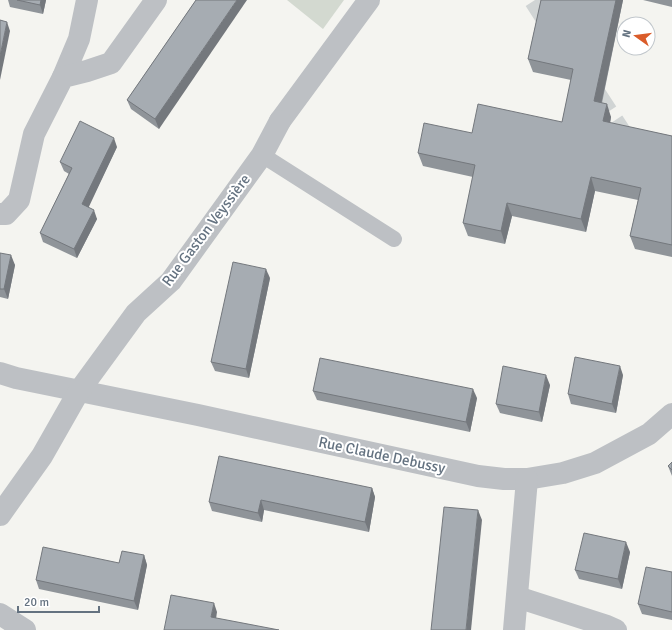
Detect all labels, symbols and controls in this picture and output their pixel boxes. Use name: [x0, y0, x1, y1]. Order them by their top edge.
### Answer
north arrow: [616, 16, 656, 56]
text: N: [620, 28, 634, 39]
street label: Rue Gaston Veyssière: [158, 170, 254, 290]
street label: Rue Claude Debussy: [317, 433, 447, 477]
scale bar: [18, 588, 99, 614]
text: 20 m: [24, 595, 49, 610]

